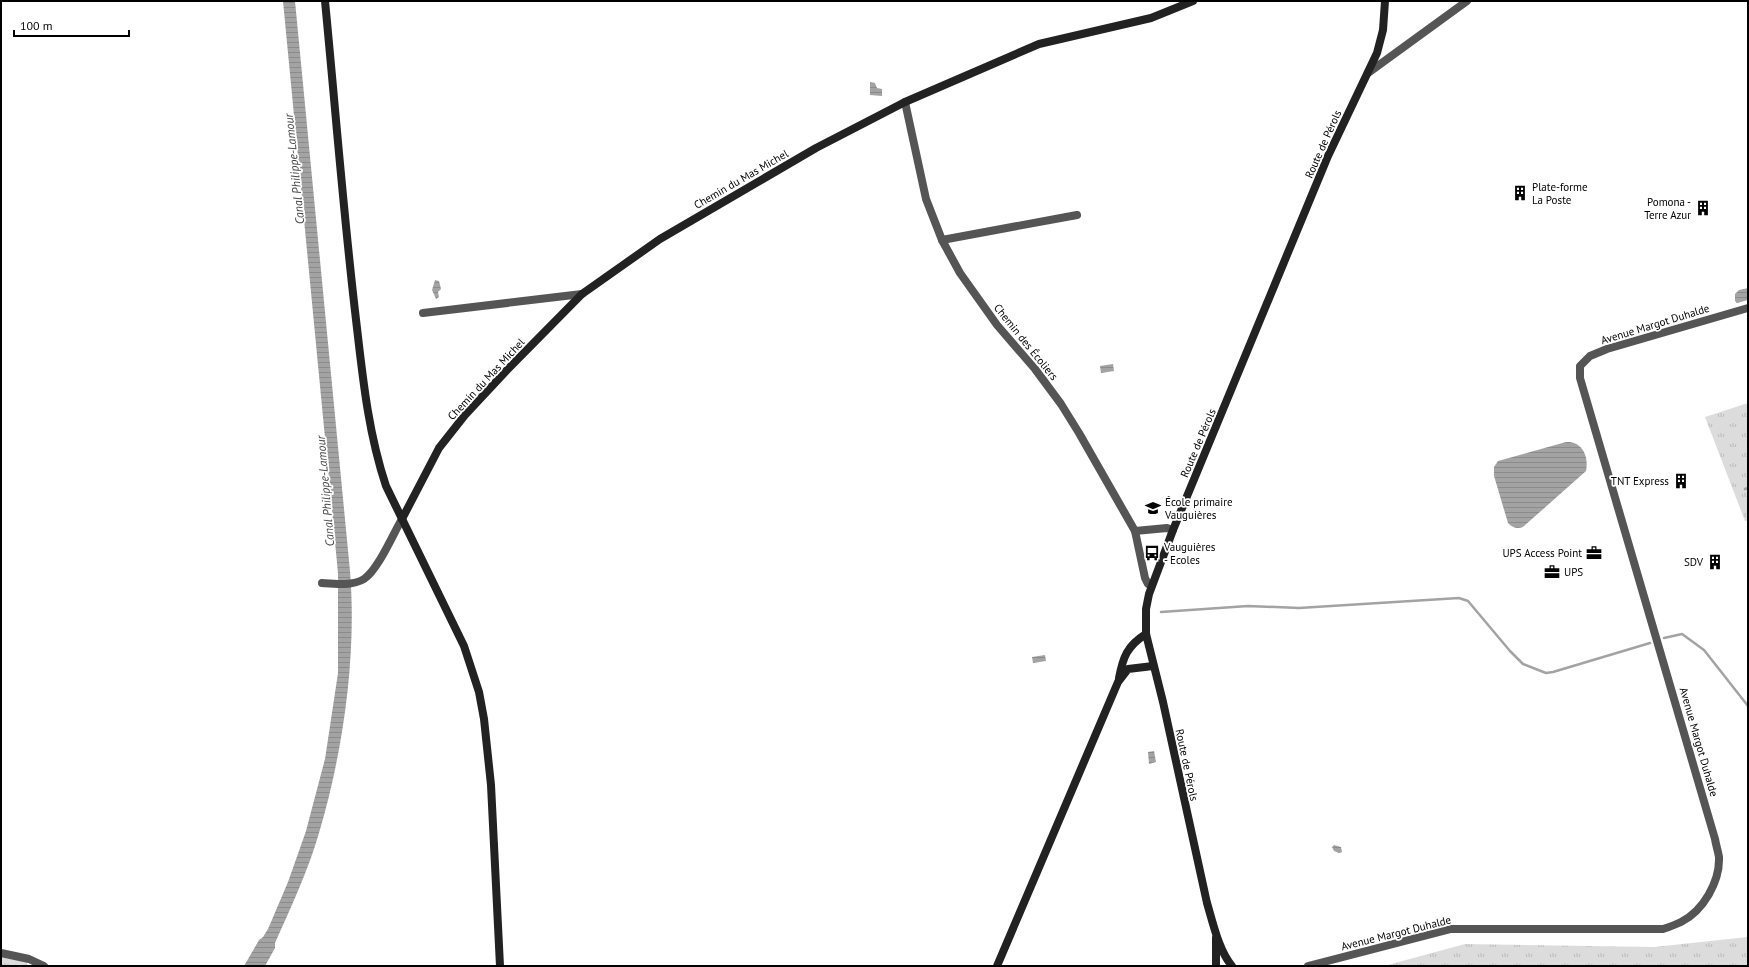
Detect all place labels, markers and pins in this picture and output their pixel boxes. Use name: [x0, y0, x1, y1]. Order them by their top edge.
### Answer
place label: Plate-forme La Poste: [1532, 180, 1588, 207]
building icon: Plate-forme La Poste: [1511, 184, 1529, 202]
place label: Pomona - Terre Azur: [1644, 195, 1691, 222]
building icon: Pomona - Terre Azur: [1694, 199, 1712, 217]
building icon: TNT Express: [1672, 472, 1690, 490]
place label: TNT Express: [1611, 474, 1669, 488]
place label: École primaire Vauguières: [1164, 495, 1233, 522]
school or university icon: École primaire Vauguières: [1144, 499, 1162, 517]
place label: Vauguières - Ecoles: [1163, 540, 1216, 567]
bus stop icon: Vauguières - Ecoles: [1143, 544, 1161, 562]
office icon: UPS Access Point: [1585, 544, 1603, 562]
place label: UPS Access Point: [1502, 546, 1582, 560]
building icon: SDV: [1706, 553, 1724, 571]
place label: SDV: [1684, 555, 1704, 569]
office icon: UPS: [1543, 563, 1561, 581]
place label: UPS: [1564, 565, 1583, 579]

